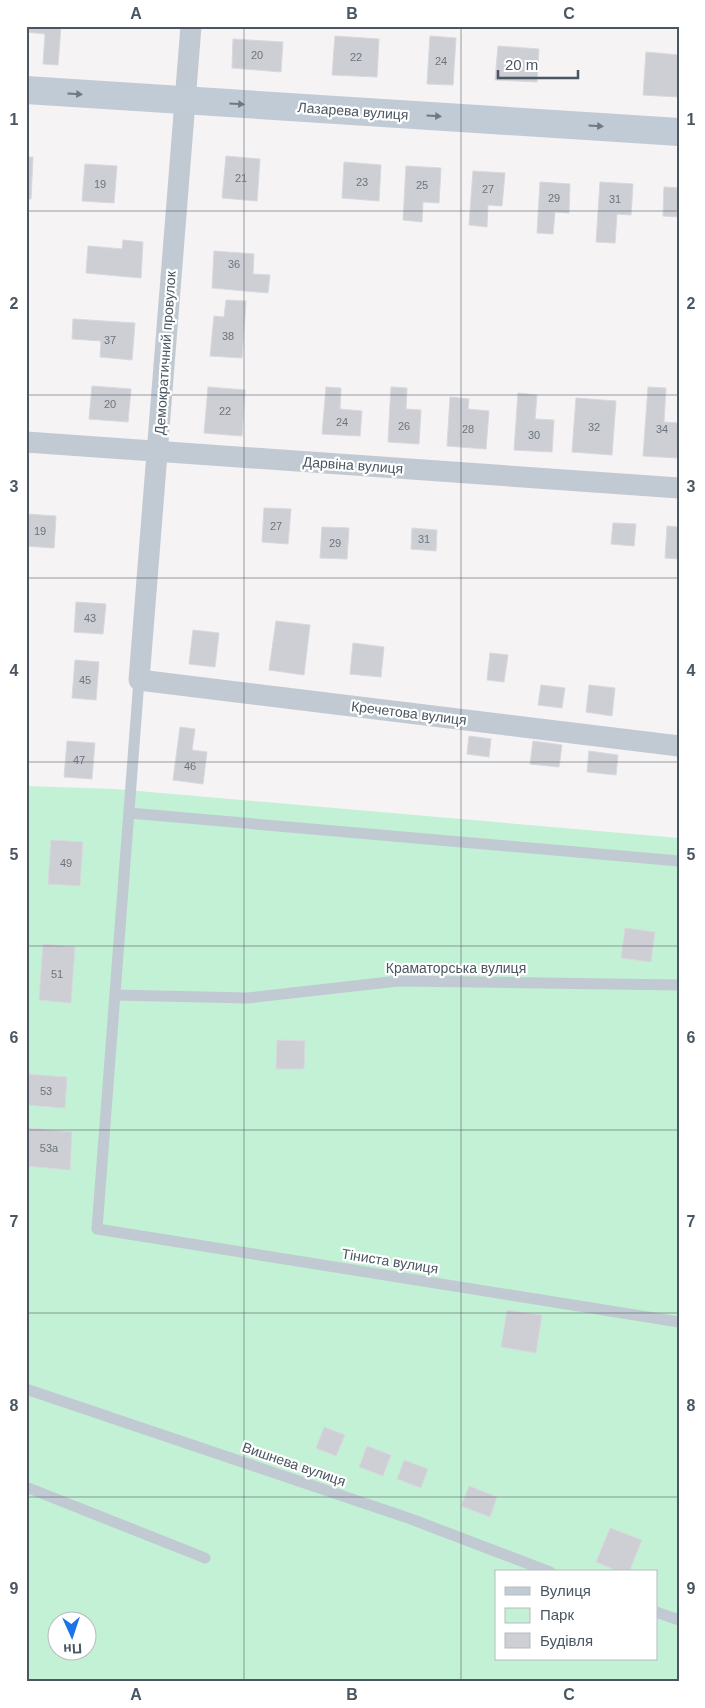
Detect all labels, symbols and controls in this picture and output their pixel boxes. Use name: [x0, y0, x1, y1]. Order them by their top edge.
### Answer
text: A: [130, 5, 142, 22]
text: B: [346, 5, 358, 22]
text: C: [563, 5, 575, 22]
scale bar: [498, 48, 578, 80]
house number: 20: [251, 49, 263, 61]
house number: 22: [350, 51, 362, 63]
house number: 24: [435, 55, 447, 67]
text: 20 m: [505, 56, 538, 73]
one-way arrow: [67, 90, 83, 98]
street label: Лазарева вулиця: [297, 99, 409, 123]
one-way arrow: [229, 100, 245, 108]
text: 1: [10, 111, 19, 128]
text: 1: [687, 111, 696, 128]
one-way arrow: [426, 113, 442, 121]
one-way arrow: [589, 123, 605, 131]
house number: 21: [235, 172, 247, 184]
house number: 23: [356, 176, 368, 188]
house number: 19: [94, 178, 106, 190]
house number: 25: [416, 179, 428, 191]
house number: 27: [482, 183, 494, 195]
house number: 29: [548, 192, 560, 204]
house number: 31: [609, 193, 621, 205]
house number: 36: [228, 258, 240, 270]
street label: Демократичний провулок: [151, 270, 179, 435]
text: 2: [10, 295, 19, 312]
text: 2: [687, 295, 696, 312]
house number: 38: [222, 330, 234, 342]
house number: 37: [104, 334, 116, 346]
house number: 20: [104, 398, 116, 410]
house number: 22: [219, 405, 231, 417]
house number: 24: [336, 416, 348, 428]
house number: 26: [398, 420, 410, 432]
house number: 32: [588, 421, 600, 433]
house number: 28: [462, 423, 474, 435]
house number: 34: [656, 423, 668, 435]
house number: 30: [528, 429, 540, 441]
street label: Дарвіна вулиця: [302, 454, 404, 476]
text: 3: [10, 478, 19, 495]
text: 3: [687, 478, 696, 495]
house number: 27: [270, 520, 282, 532]
house number: 19: [34, 525, 46, 537]
house number: 31: [418, 533, 430, 545]
house number: 29: [329, 537, 341, 549]
house number: 43: [84, 612, 96, 624]
text: 4: [10, 662, 19, 679]
text: 4: [687, 662, 696, 679]
house number: 45: [79, 674, 91, 686]
street label: Кречетова вулиця: [350, 698, 468, 728]
house number: 47: [73, 754, 85, 766]
house number: 46: [184, 760, 196, 772]
text: 5: [10, 846, 19, 863]
text: 5: [687, 846, 696, 863]
house number: 49: [60, 857, 72, 869]
street label: Краматорська вулиця: [386, 960, 526, 976]
house number: 51: [51, 968, 63, 980]
text: 6: [10, 1029, 19, 1046]
text: 6: [687, 1029, 696, 1046]
house number: 53: [40, 1085, 52, 1097]
house number: 53а: [40, 1142, 59, 1154]
text: 7: [10, 1213, 19, 1230]
text: 7: [687, 1213, 696, 1230]
street label: Тіниста вулиця: [341, 1245, 439, 1277]
text: 8: [10, 1397, 19, 1414]
text: 8: [687, 1397, 696, 1414]
street label: Вишнева вулиця: [240, 1439, 348, 1489]
legend: [495, 1570, 658, 1660]
text: 9: [10, 1580, 19, 1597]
text: 9: [687, 1580, 696, 1597]
text: Вулиця: [540, 1582, 591, 1599]
text: Парк: [540, 1606, 574, 1623]
north arrow: [48, 1610, 98, 1660]
text: Будівля: [540, 1632, 593, 1649]
text: Пн: [63, 1641, 82, 1657]
text: A: [130, 1686, 142, 1703]
text: B: [346, 1686, 358, 1703]
text: C: [563, 1686, 575, 1703]

